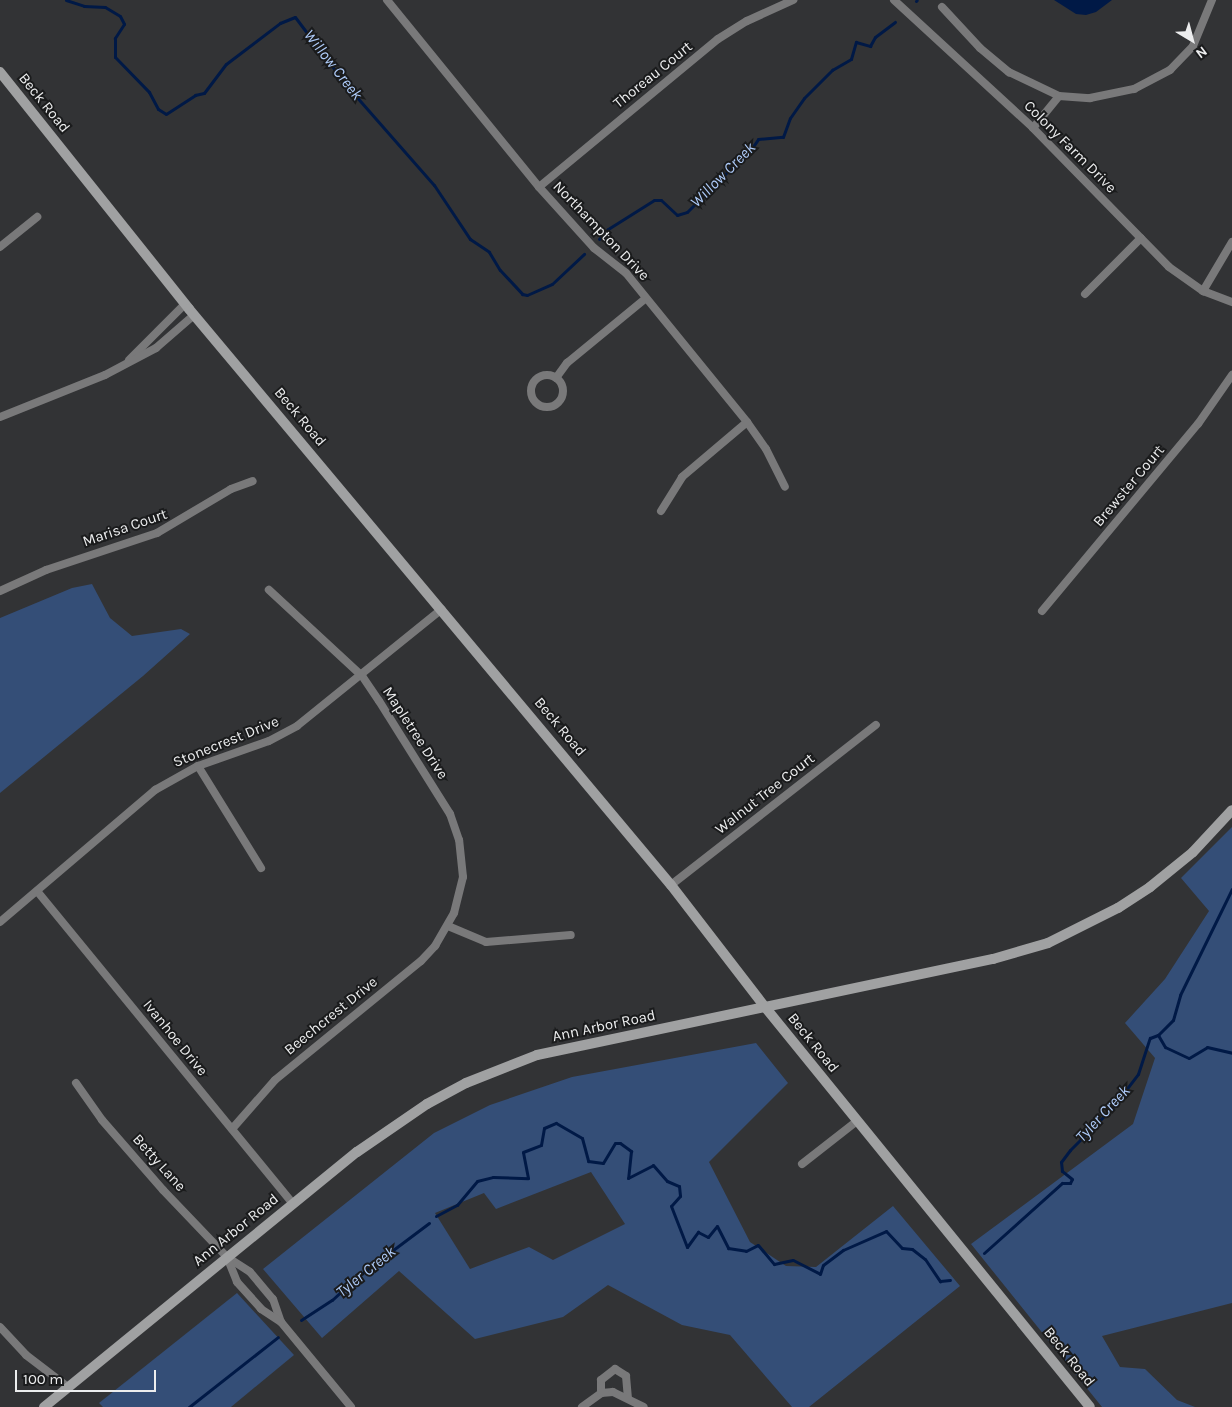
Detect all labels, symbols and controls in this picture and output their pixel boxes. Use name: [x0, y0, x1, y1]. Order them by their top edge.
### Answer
north arrow: [1167, 15, 1217, 65]
water label: Willow Creek: [300, 26, 366, 104]
street label: Thoreau Court: [610, 38, 696, 112]
text: N: [1192, 43, 1210, 62]
street label: Beck Road: [15, 70, 73, 136]
street label: Colony Farm Drive: [1020, 97, 1120, 197]
water label: Willow Creek: [686, 138, 760, 212]
street label: Northampton Drive: [549, 178, 653, 284]
street label: Beck Road: [270, 384, 330, 450]
street label: Brewster Court: [1090, 442, 1168, 530]
street label: Marisa Court: [80, 505, 170, 551]
street label: Mapletree Drive: [378, 683, 452, 783]
street label: Beck Road: [530, 694, 590, 760]
street label: Stonecrest Drive: [170, 713, 282, 771]
street label: Walnut Tree Court: [712, 750, 818, 838]
street label: Beechcrest Drive: [281, 973, 381, 1059]
street label: Ivanhoe Drive: [139, 996, 211, 1080]
street label: Ann Arbor Road: [551, 1006, 657, 1046]
street label: Beck Road: [784, 1010, 842, 1076]
water label: Tyler Creek: [1072, 1081, 1134, 1147]
street label: Betty Lane: [129, 1131, 189, 1195]
street label: Ann Arbor Road: [190, 1190, 282, 1270]
water label: Tyler Creek: [332, 1242, 400, 1302]
street label: Beck Road: [1040, 1324, 1098, 1390]
scale bar: [18, 1360, 159, 1392]
text: 100 m: [23, 1370, 63, 1388]

